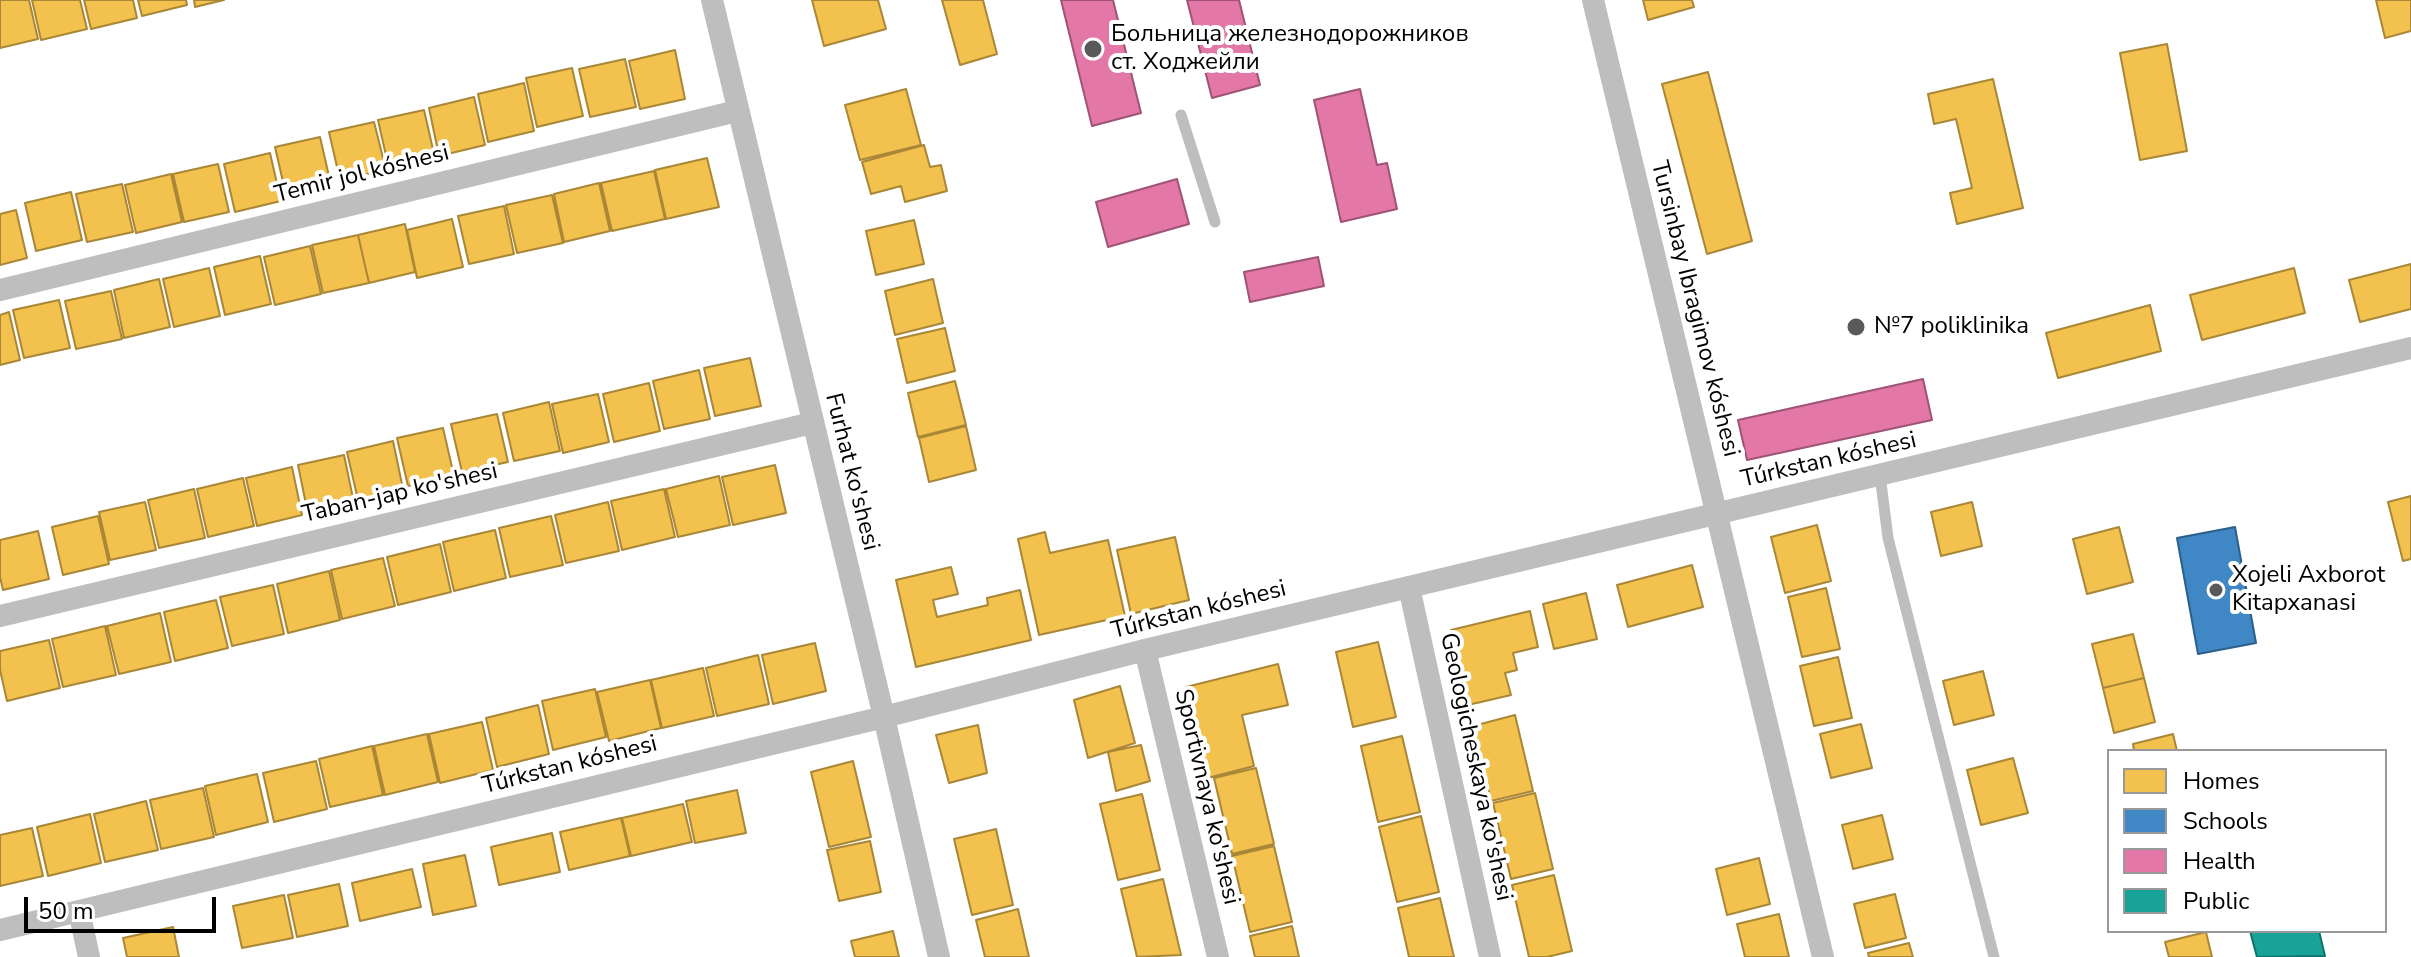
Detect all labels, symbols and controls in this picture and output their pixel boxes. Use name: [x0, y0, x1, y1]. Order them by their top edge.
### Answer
place label: Больница железнодорожников ст. Ходжейли: [1111, 21, 1469, 77]
marker: Больница железнодорожников ст. Ходжейли: [1082, 38, 1104, 60]
street label: Temir jol kóshesi: [272, 139, 452, 211]
street label: Tursinbay Ibragimov kóshesi: [1643, 158, 1745, 460]
place label: №7 poliklinika: [1874, 313, 2029, 341]
marker: №7 poliklinika: [1845, 316, 1867, 338]
street label: Furhat ko'shesi: [818, 390, 884, 554]
street label: Túrkstan kóshesi: [1739, 427, 1919, 495]
street label: Taban-jap ko'shesi: [299, 457, 501, 531]
place label: Xojeli Axborot Kitapxanasi: [2232, 562, 2385, 618]
street label: Túrkstan kóshesi: [1109, 575, 1289, 647]
marker: Xojeli Axborot Kitapxanasi: [2207, 581, 2225, 599]
street label: Geologicheskaya ko'shesi: [1432, 630, 1518, 904]
street label: Sportivnaya ko'shesi: [1167, 686, 1245, 908]
street label: Túrkstan kóshesi: [480, 730, 660, 802]
legend: [2107, 749, 2387, 933]
text: Homes: [2183, 765, 2259, 797]
text: Schools: [2183, 805, 2268, 837]
text: Health: [2183, 845, 2256, 877]
scale bar: [28, 881, 220, 931]
text: Public: [2183, 885, 2249, 917]
text: 50 m: [38, 895, 94, 927]

